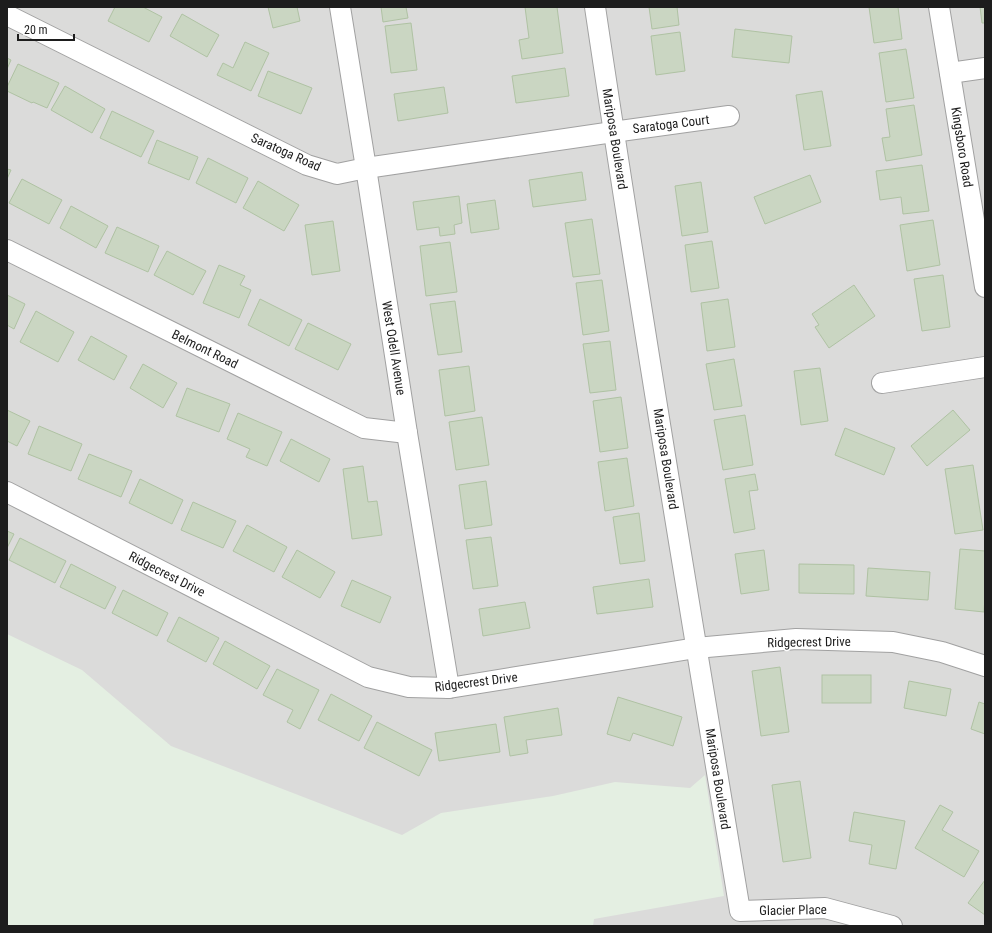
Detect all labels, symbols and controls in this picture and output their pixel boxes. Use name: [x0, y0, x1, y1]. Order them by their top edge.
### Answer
scale bar: [18, 16, 74, 42]
text: 20 m: [24, 23, 48, 37]
street label: Mariposa Boulevard: [600, 87, 630, 191]
street label: Kingsboro Road: [948, 106, 976, 188]
street label: Saratoga Court: [632, 112, 710, 136]
street label: Saratoga Road: [249, 130, 323, 174]
street label: West Odell Avenue: [379, 300, 409, 396]
street label: Belmont Road: [169, 327, 241, 371]
street label: Mariposa Boulevard: [651, 407, 681, 511]
street label: Ridgecrest Drive: [126, 548, 208, 600]
street label: Ridgecrest Drive: [767, 634, 851, 650]
street label: Ridgecrest Drive: [434, 669, 518, 695]
street label: Mariposa Boulevard: [703, 727, 733, 831]
street label: Glacier Place: [759, 902, 827, 918]

